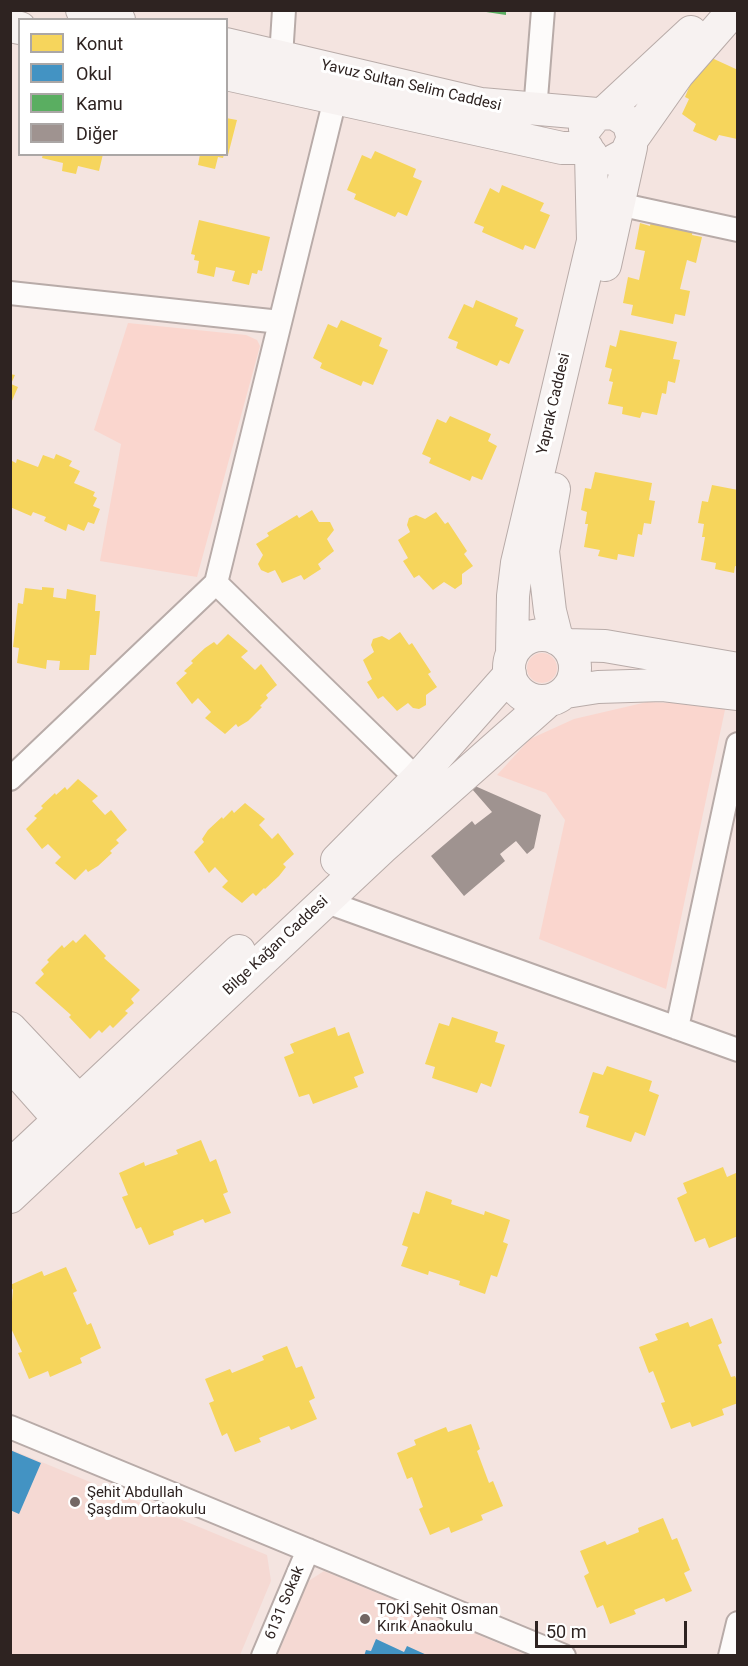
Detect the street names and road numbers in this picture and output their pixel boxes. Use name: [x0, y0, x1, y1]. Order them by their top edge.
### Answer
street label: Yavuz Sultan Selim Caddesi: [319, 56, 503, 116]
street label: Yaprak Caddesi: [534, 352, 574, 456]
street label: Bilge Kağan Caddesi: [220, 893, 332, 999]
street label: 6131 Sokak: [261, 1563, 309, 1643]

